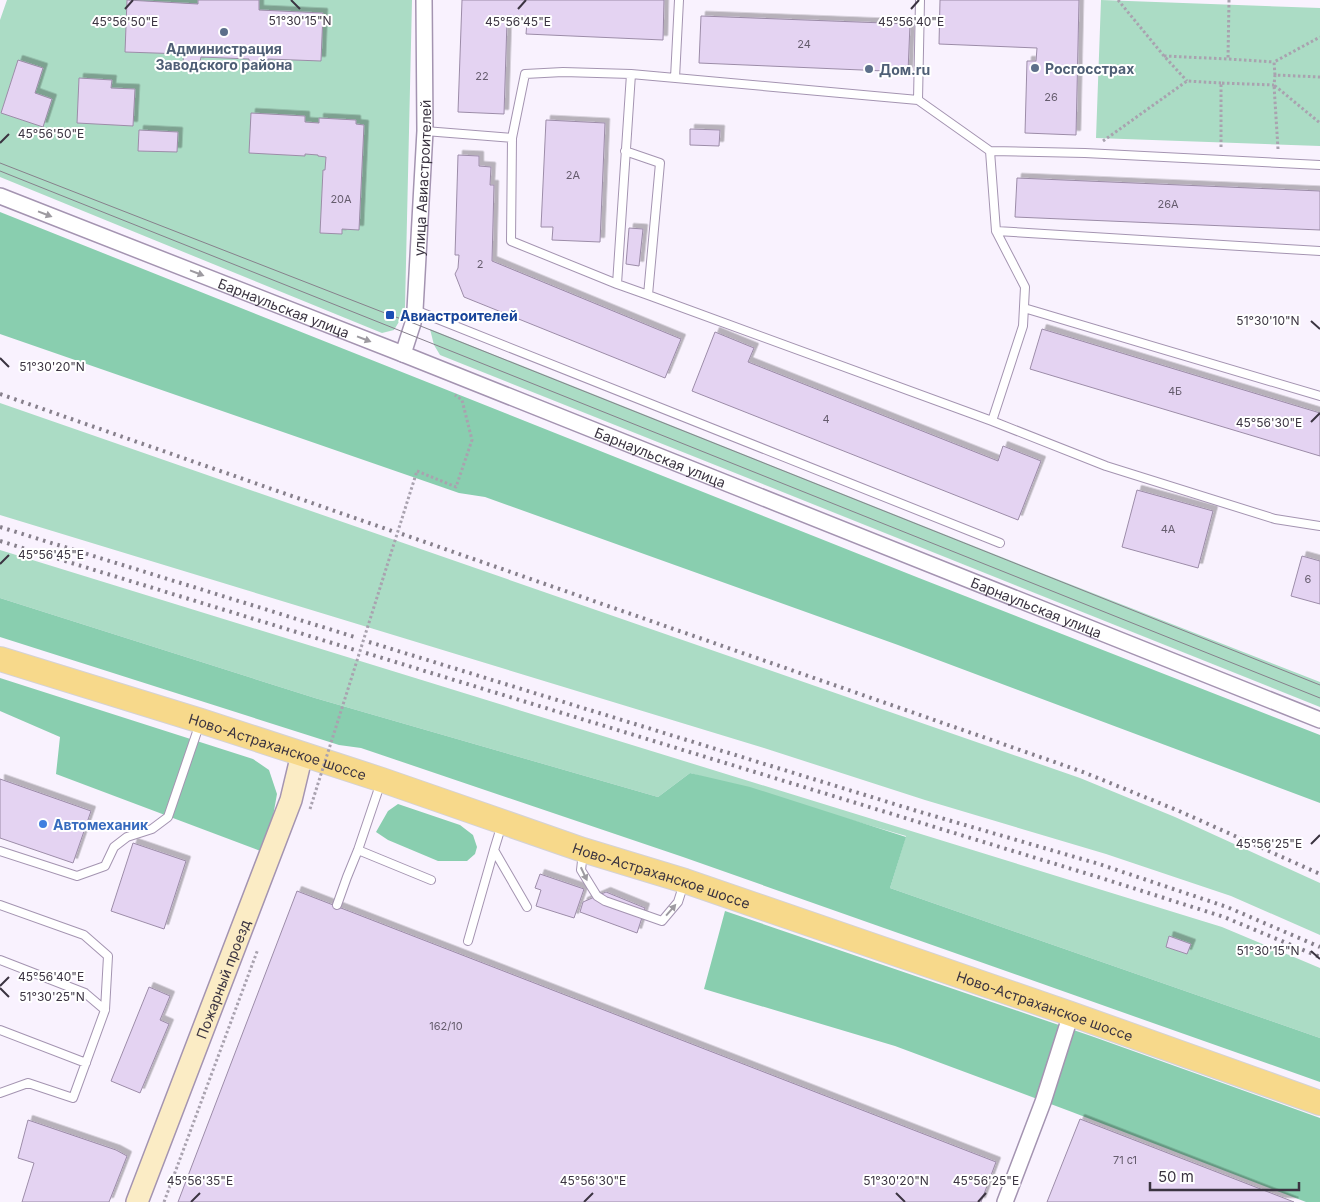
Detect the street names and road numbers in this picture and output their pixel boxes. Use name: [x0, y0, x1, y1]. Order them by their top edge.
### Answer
street label: улица Авиастроителей: [410, 100, 434, 257]
street label: Барнаульская улица: [216, 274, 352, 341]
street label: Барнаульская улица: [592, 423, 728, 490]
street label: Барнаульская улица: [969, 573, 1104, 641]
street label: Ново-Астраханское шоссе: [187, 709, 369, 783]
street label: Ново-Астраханское шоссе: [570, 839, 753, 911]
street label: Пожарный проезд: [192, 917, 253, 1041]
street label: Ново-Астраханское шоссе: [954, 967, 1136, 1044]

